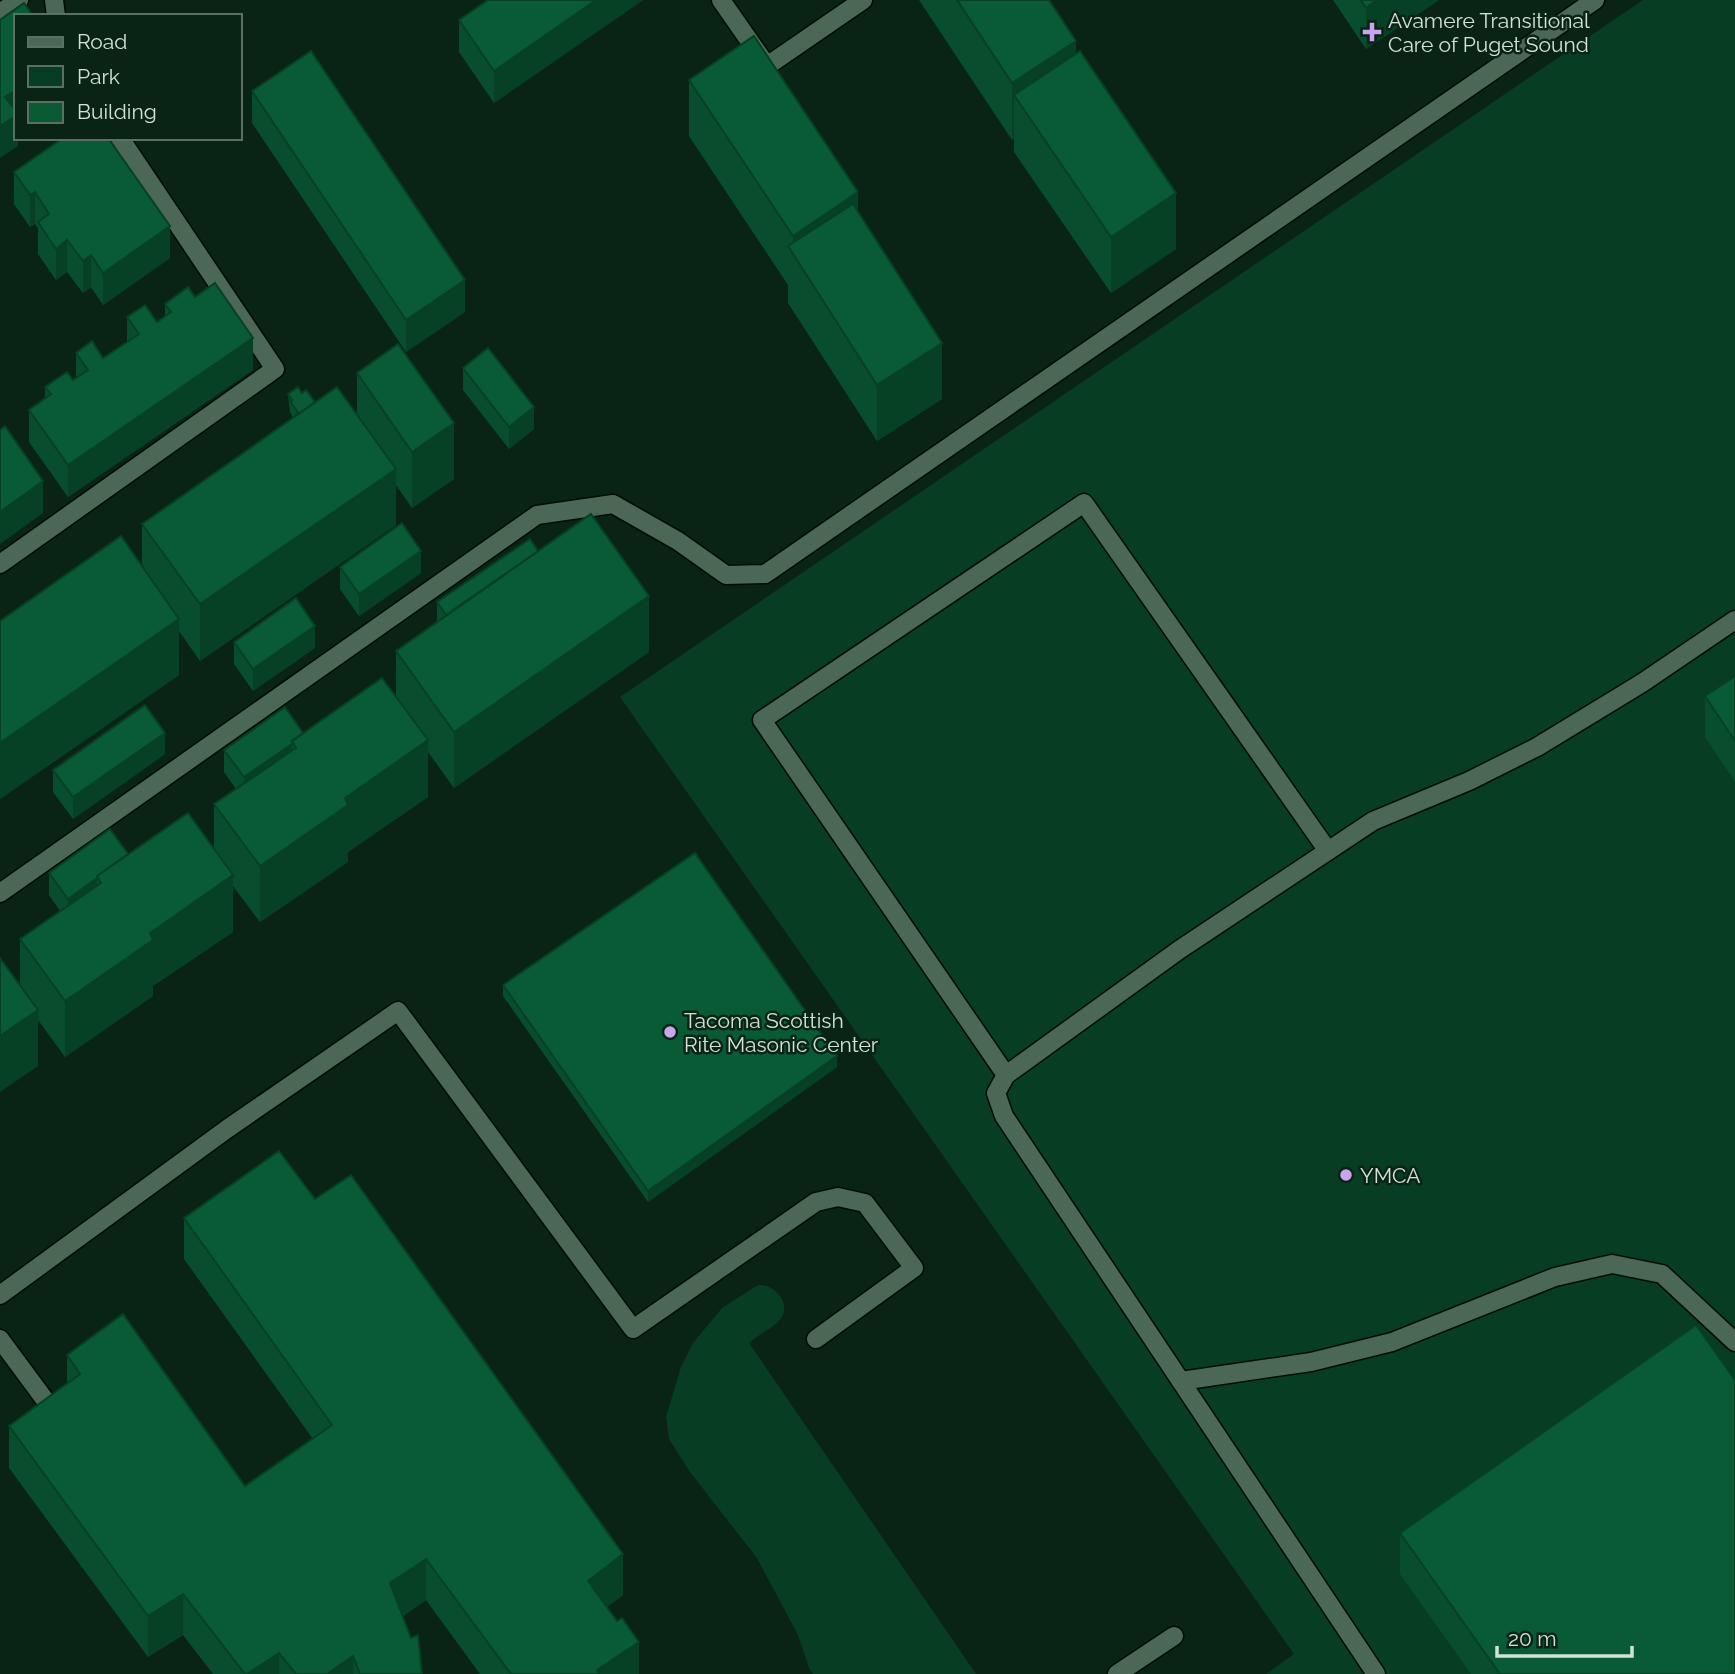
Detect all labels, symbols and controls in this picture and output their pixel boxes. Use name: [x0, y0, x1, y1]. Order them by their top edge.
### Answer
place label: Avamere Transitional Care of Puget Sound: [1388, 8, 1590, 57]
legend: [14, 14, 242, 140]
marker: Avamere Transitional Care of Puget Sound: [1362, 22, 1382, 42]
text: Road: [77, 29, 127, 54]
text: Park: [77, 64, 120, 89]
text: Building: [77, 99, 157, 124]
place label: Tacoma Scottish Rite Masonic Center: [684, 1008, 879, 1057]
marker: Tacoma Scottish Rite Masonic Center: [662, 1024, 678, 1040]
place label: YMCA: [1360, 1163, 1420, 1188]
marker: YMCA: [1338, 1167, 1354, 1183]
scale bar: [1497, 1614, 1632, 1658]
text: 20 m: [1508, 1626, 1556, 1651]

